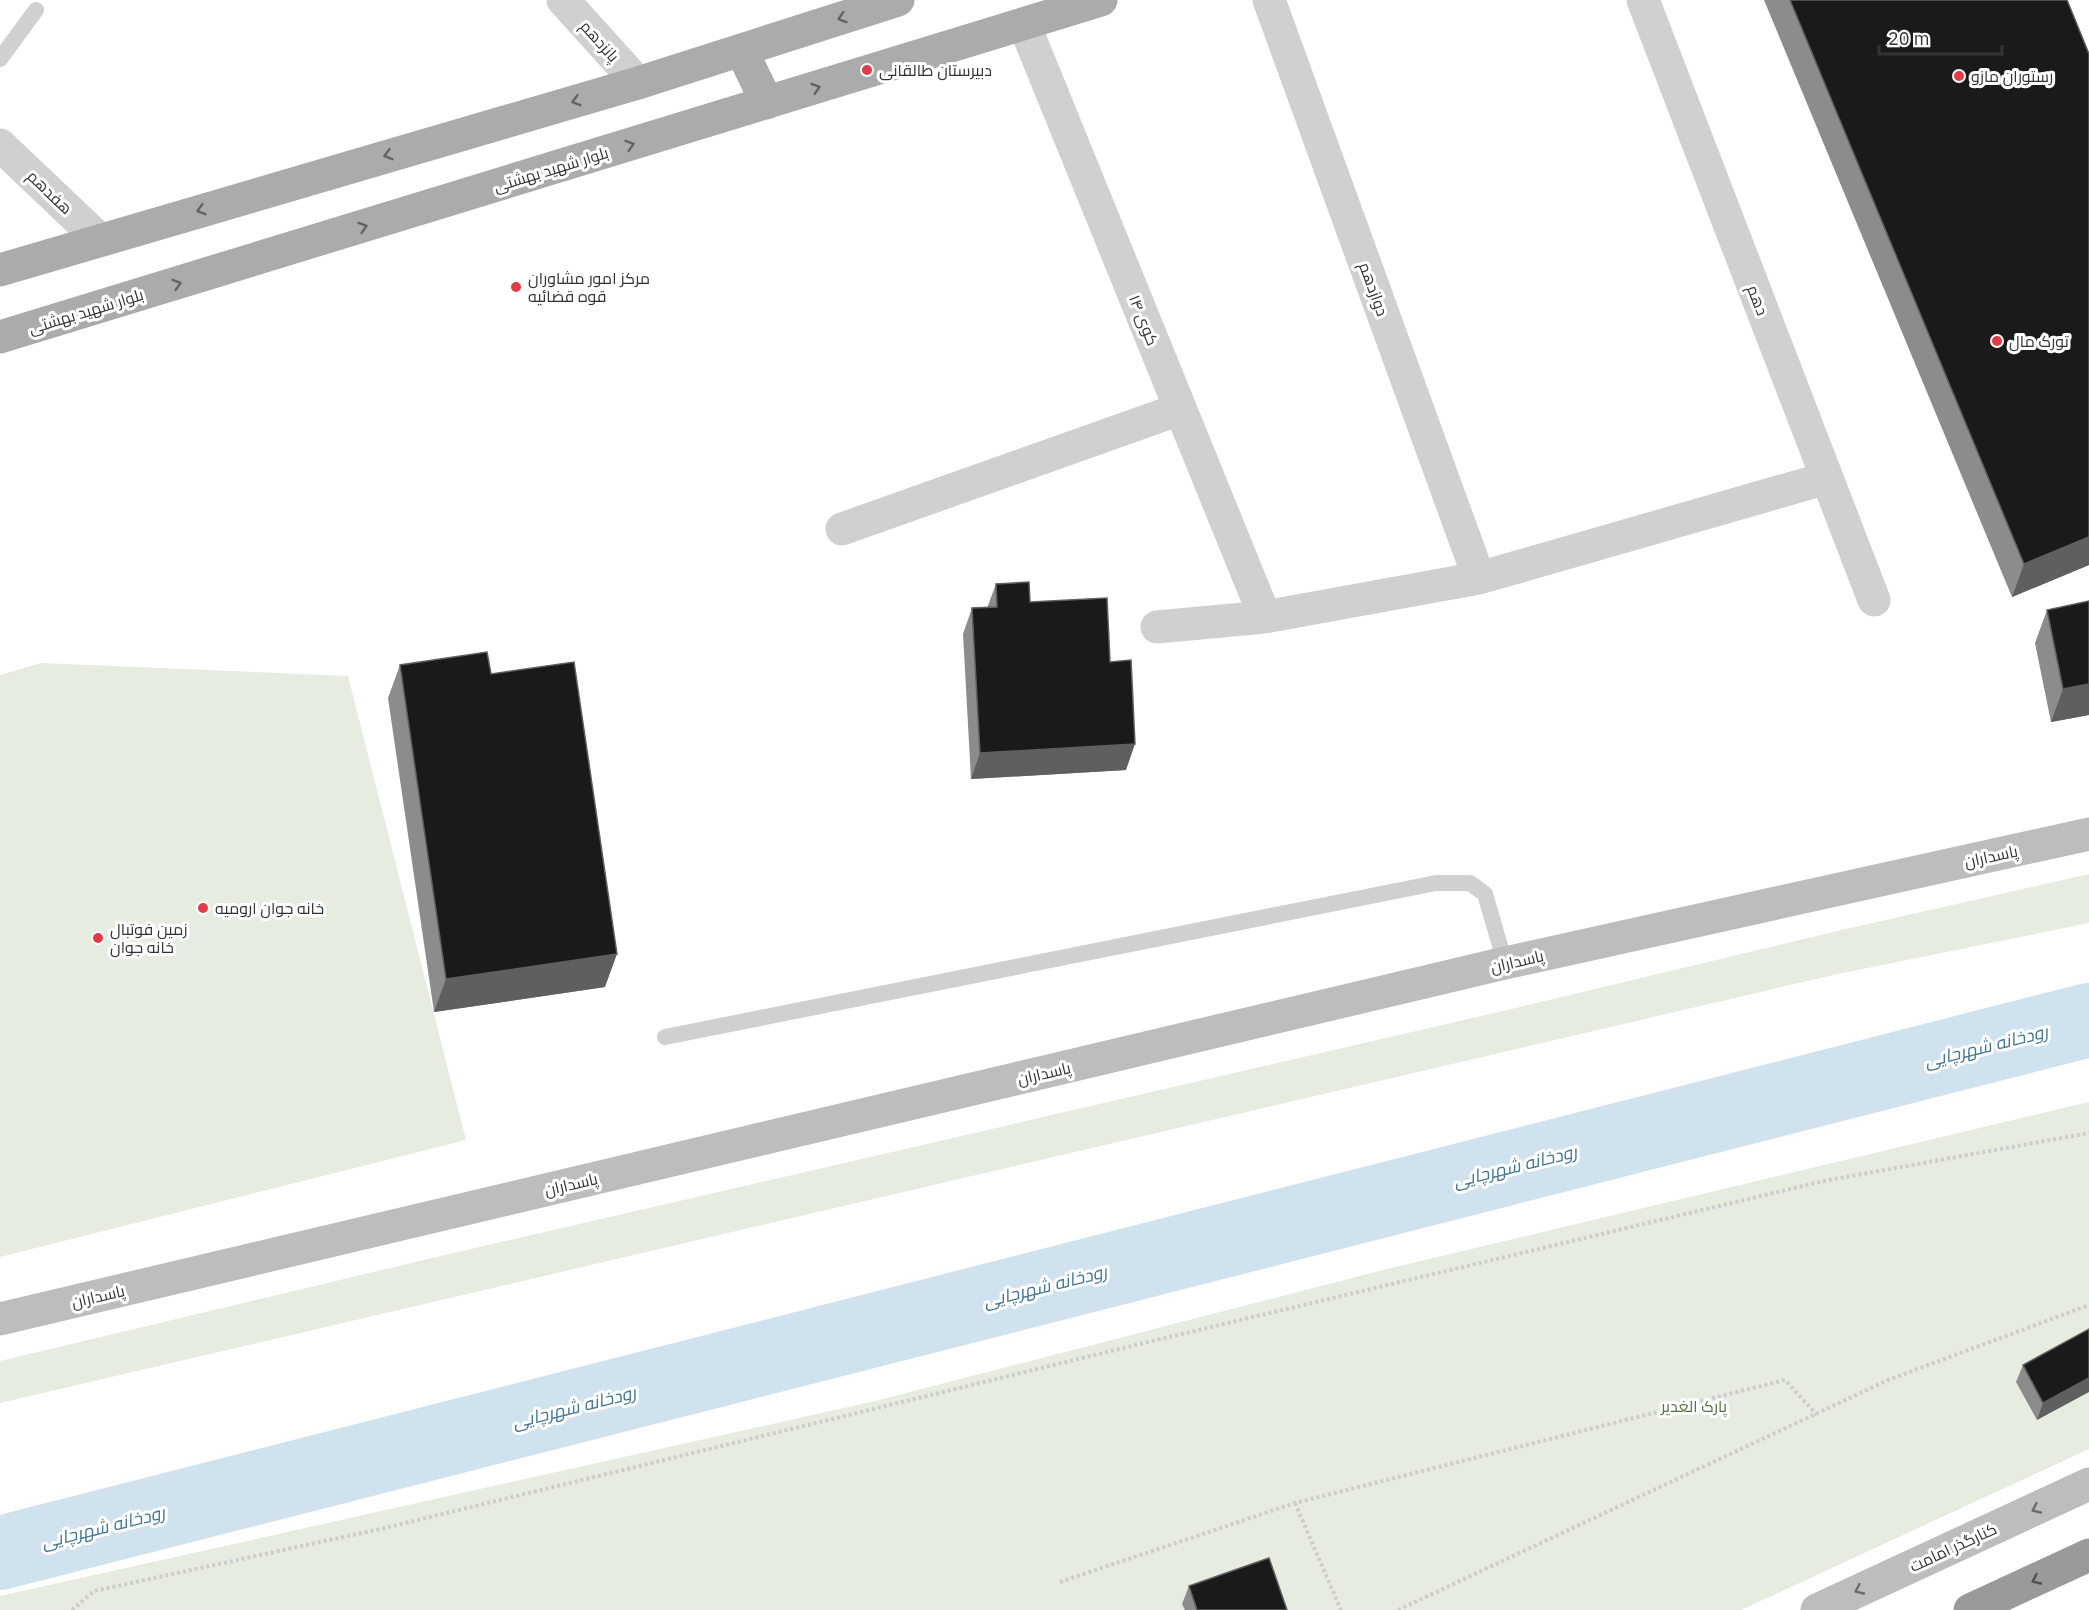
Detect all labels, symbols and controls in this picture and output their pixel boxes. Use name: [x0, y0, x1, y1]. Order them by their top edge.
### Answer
one-way arrow: [837, 11, 848, 23]
street label: پانزدهم: [575, 16, 624, 68]
scale bar: [1879, 18, 2002, 56]
text: 20 m: [1888, 27, 1930, 50]
place label: دبیرستان طالقانی: [879, 60, 992, 81]
marker: دبیرستان طالقانی: [860, 63, 874, 77]
place label: رستوران مازو: [1971, 66, 2053, 87]
marker: رستوران مازو: [1952, 69, 1966, 83]
one-way arrow: [810, 83, 821, 95]
one-way arrow: [571, 94, 582, 106]
one-way arrow: [624, 140, 635, 152]
street label: بلوار شهید بهشتی: [491, 142, 611, 197]
one-way arrow: [384, 148, 394, 160]
street label: هفدهم: [22, 166, 77, 220]
one-way arrow: [196, 202, 206, 215]
one-way arrow: [357, 222, 368, 234]
street label: دوازدهم: [1353, 259, 1393, 319]
place label: مرکز امور مشاوران قوه قضائیه: [528, 268, 650, 306]
one-way arrow: [171, 279, 182, 291]
marker: مرکز امور مشاوران قوه قضائیه: [509, 280, 523, 294]
street label: دهم: [1741, 282, 1773, 319]
street label: بلوار شهید بهشتی: [26, 284, 146, 339]
street label: کوی ۱۴: [1124, 292, 1163, 349]
place label: تورک مال: [2009, 331, 2069, 352]
marker: تورک مال: [1990, 334, 2004, 348]
street label: پاسداران: [1962, 840, 2021, 873]
place label: خانه جوان ارومیه: [215, 898, 324, 919]
marker: خانه جوان ارومیه: [196, 901, 210, 915]
place label: زمین فوتبال خانه جوان: [110, 919, 187, 958]
marker: زمین فوتبال خانه جوان: [91, 931, 105, 945]
street label: پاسداران: [1488, 945, 1547, 979]
water label: رودخانه شهرچایی: [1922, 1019, 2051, 1073]
street label: پاسداران: [1015, 1057, 1074, 1091]
water label: رودخانه شهرچایی: [1451, 1139, 1580, 1193]
street label: پاسداران: [542, 1168, 601, 1202]
water label: رودخانه شهرچایی: [981, 1259, 1110, 1313]
street label: پاسداران: [69, 1280, 128, 1314]
water label: رودخانه شهرچایی: [510, 1380, 639, 1434]
park label: پارک الغدیر: [1660, 1396, 1728, 1418]
water label: رودخانه شهرچایی: [39, 1500, 168, 1554]
one-way arrow: [2031, 1501, 2042, 1513]
street label: کنارگذر امامت: [1906, 1518, 2000, 1576]
one-way arrow: [2031, 1572, 2042, 1584]
one-way arrow: [1854, 1583, 1865, 1595]

